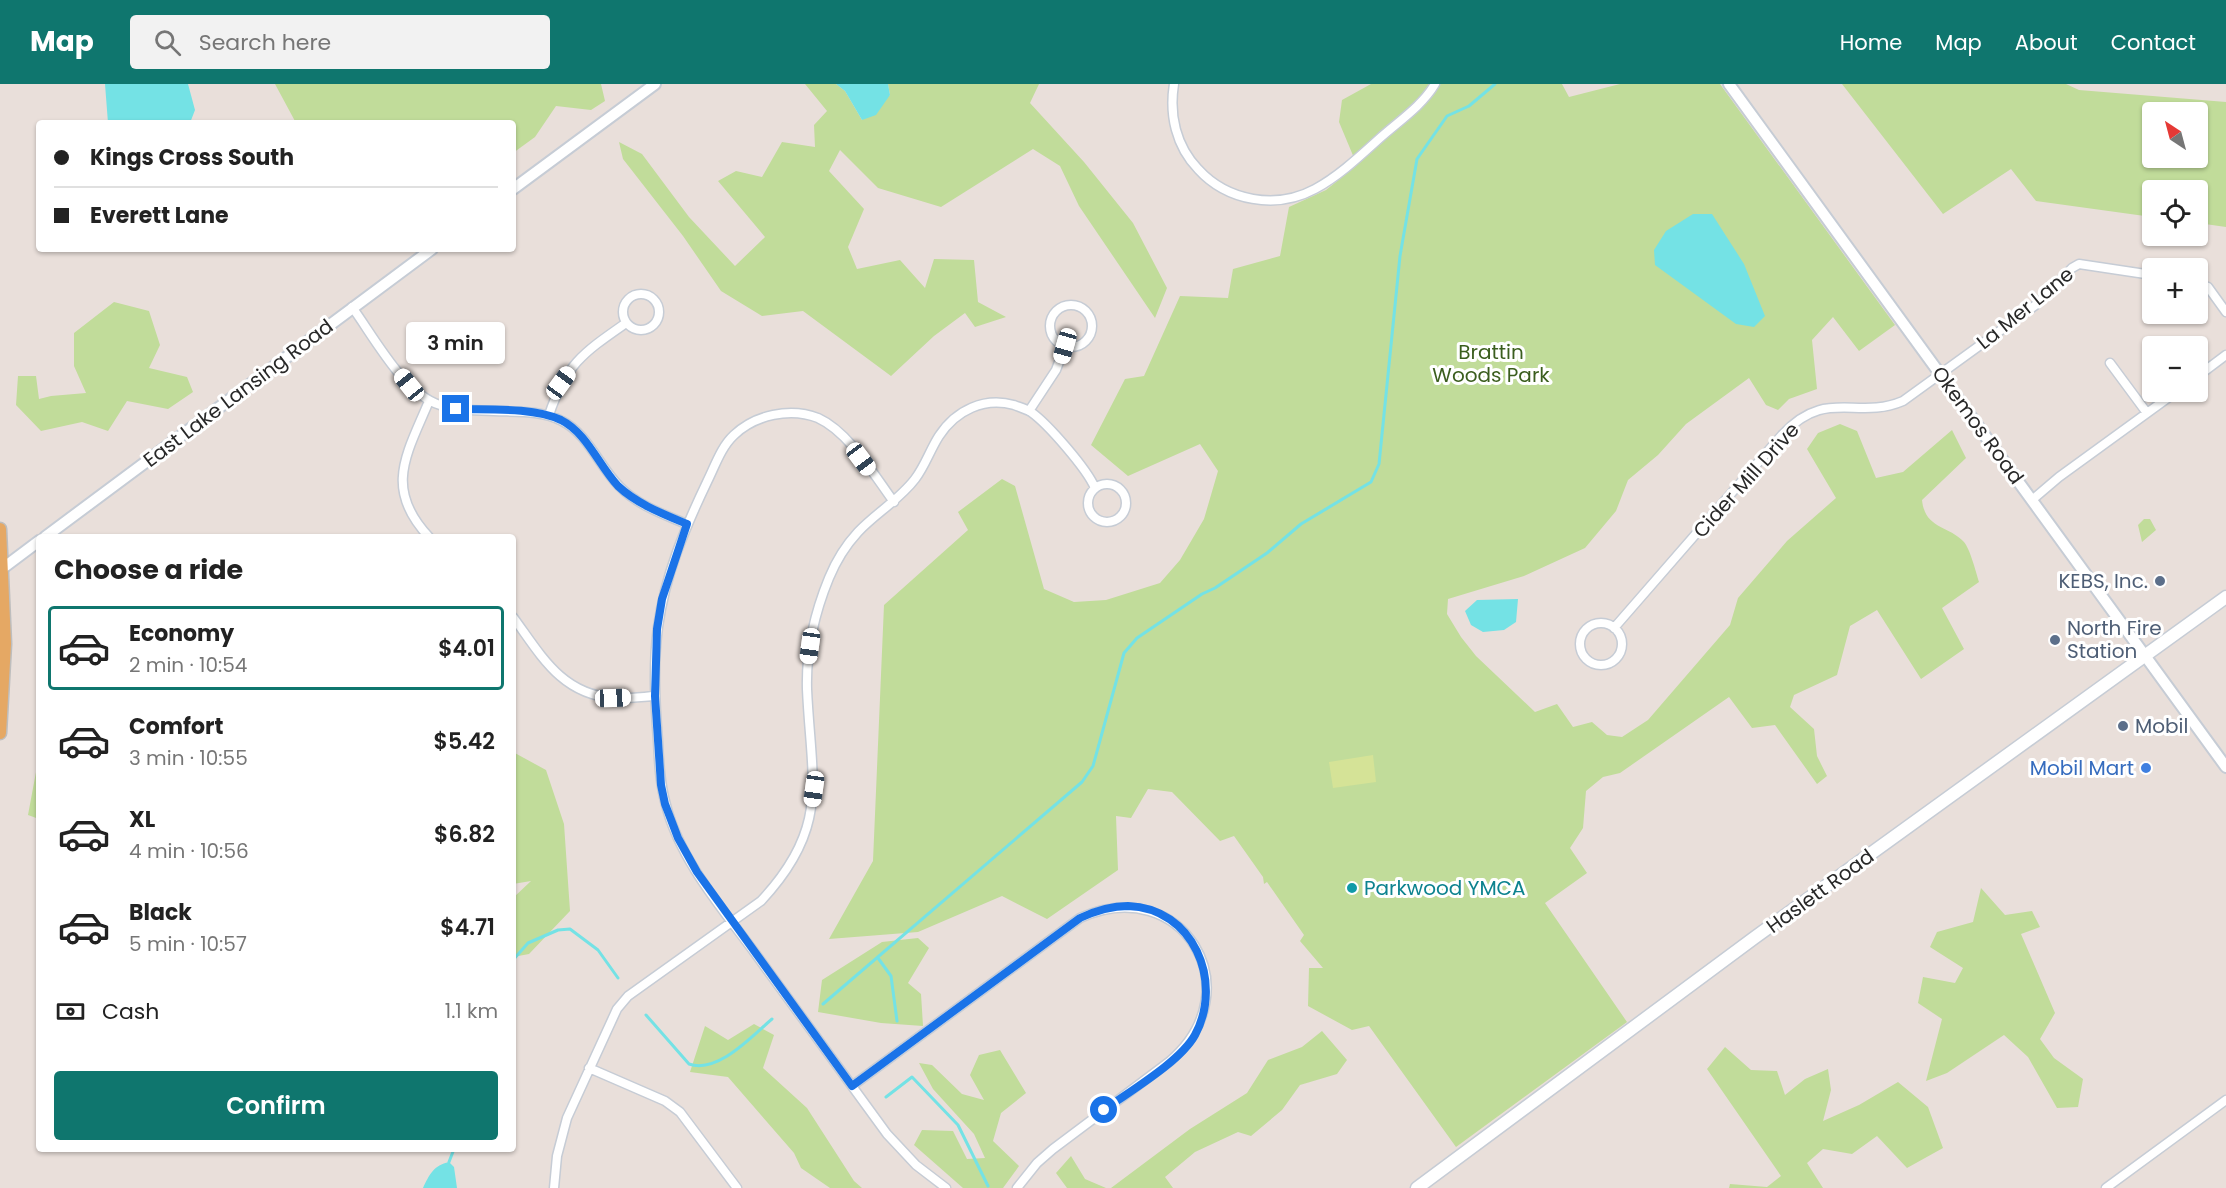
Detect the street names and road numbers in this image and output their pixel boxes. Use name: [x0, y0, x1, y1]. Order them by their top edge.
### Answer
street label: La Mer Lane: [1971, 260, 2079, 356]
street label: East Lake Lansing Road: [137, 312, 339, 474]
street label: Okemos Road: [1926, 360, 2030, 490]
street label: Cider Mill Drive: [1687, 416, 1805, 544]
street label: Haslett Road: [1760, 842, 1880, 940]

